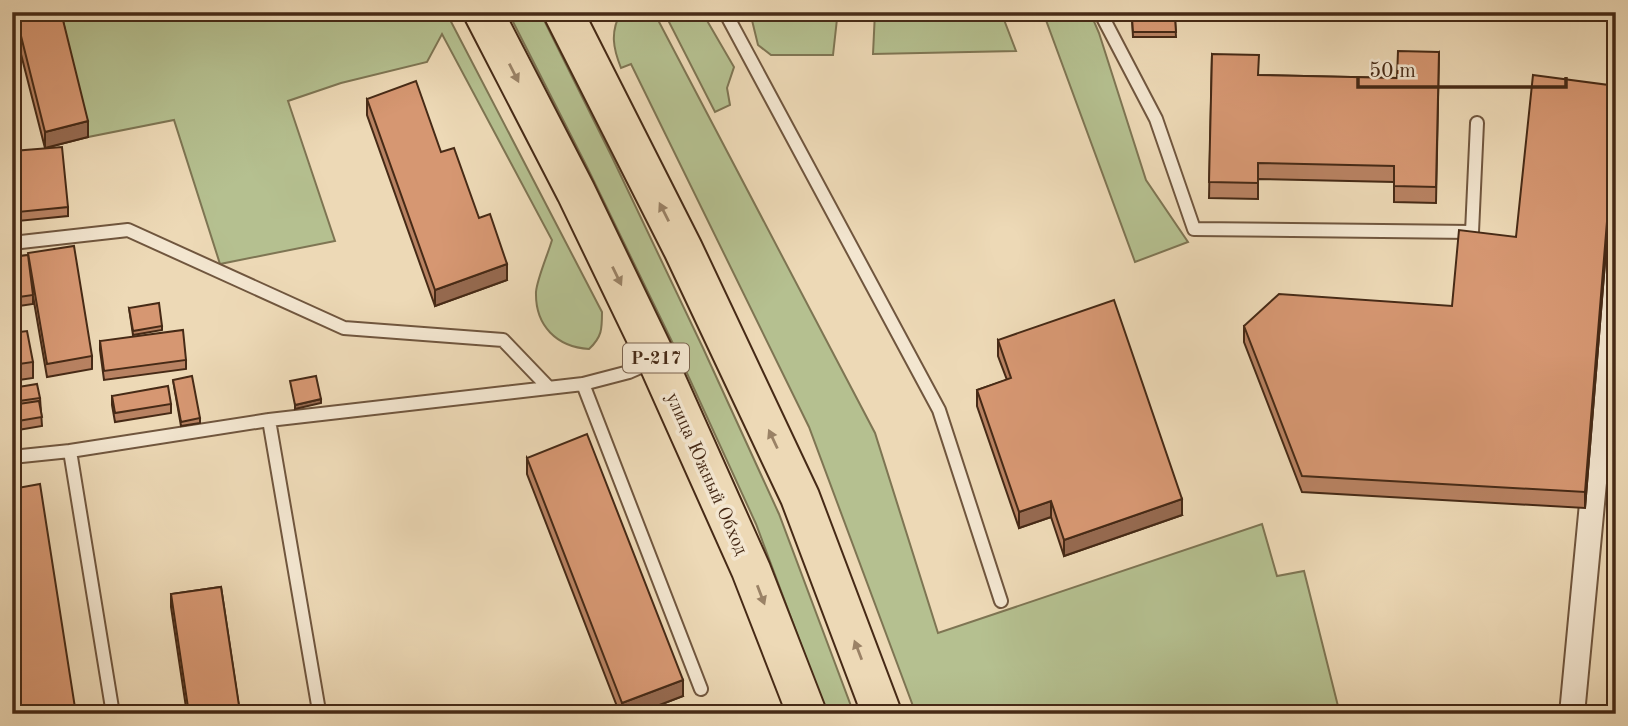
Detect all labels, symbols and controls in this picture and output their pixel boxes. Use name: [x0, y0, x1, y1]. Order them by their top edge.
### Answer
scale bar: [1358, 46, 1567, 90]
text: 50 m: [1369, 61, 1416, 82]
one-way arrow: [509, 63, 520, 83]
one-way arrow: [659, 202, 670, 222]
one-way arrow: [611, 266, 622, 286]
road number: Р-217: [623, 344, 689, 372]
street label: улица Южный Обход: [661, 390, 750, 559]
one-way arrow: [767, 429, 778, 449]
one-way arrow: [755, 585, 766, 606]
one-way arrow: [852, 639, 863, 660]

